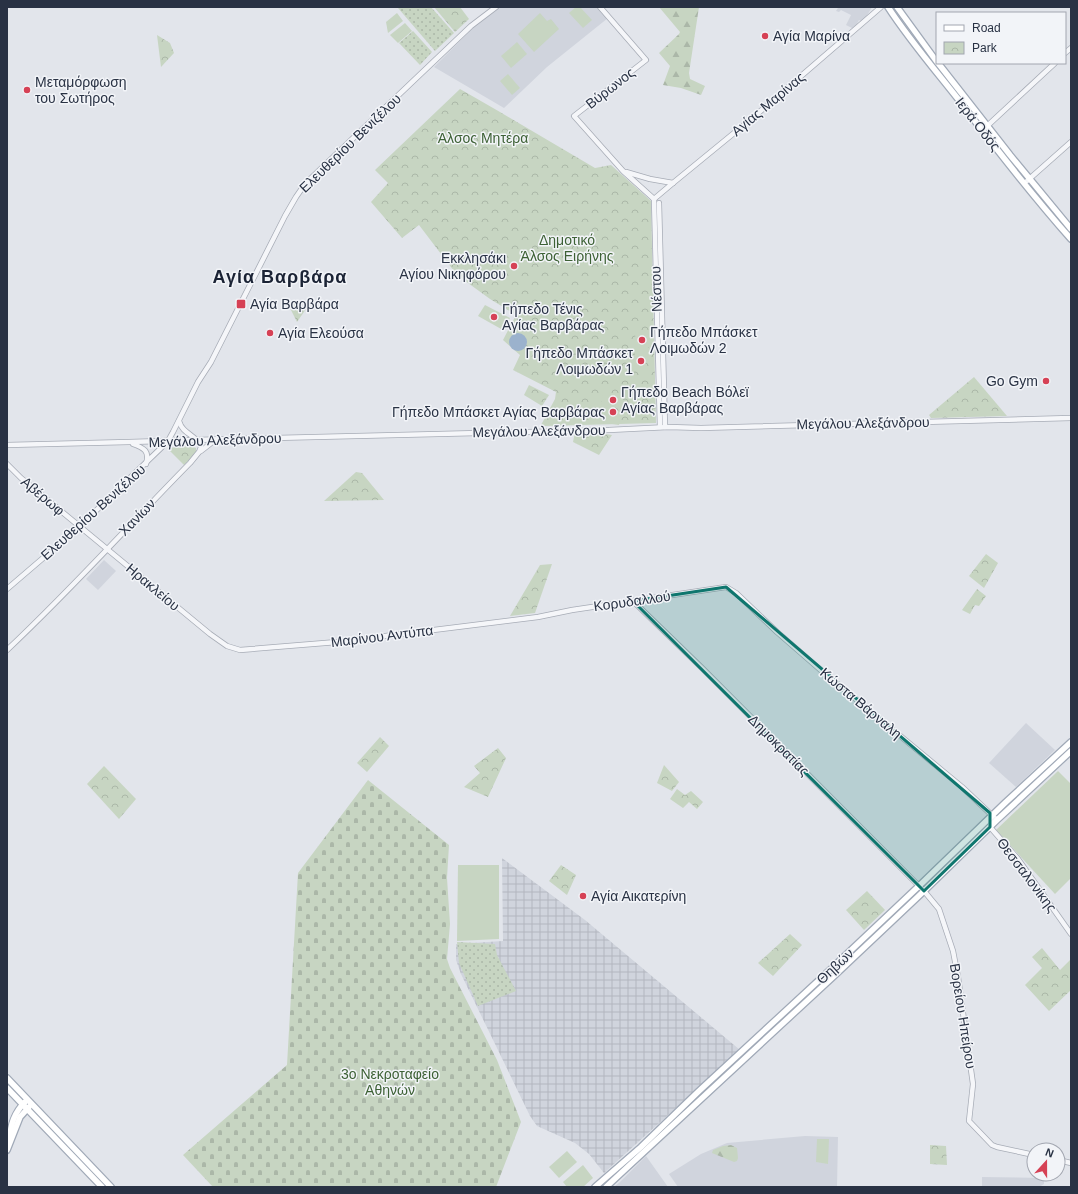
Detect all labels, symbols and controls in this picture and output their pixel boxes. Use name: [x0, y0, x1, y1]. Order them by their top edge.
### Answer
legend: [936, 12, 1066, 64]
text: Road: [972, 21, 1001, 35]
place label: Αγία Μαρίνα: [773, 28, 850, 44]
marker: Αγία Μαρίνα: [760, 31, 770, 41]
text: Park: [972, 41, 998, 55]
street label: Βύρωνος: [582, 64, 638, 112]
street label: Αγίας Μαρίνας: [728, 69, 808, 139]
place label: Μεταμόρφωση του Σωτήρος: [35, 74, 127, 106]
marker: Μεταμόρφωση του Σωτήρος: [22, 85, 32, 95]
street label: Ελευθερίου Βενιζέλου: [296, 90, 404, 196]
street label: Ιερά Οδός: [952, 94, 1004, 154]
park label: Άλσος Μητέρα: [438, 130, 528, 146]
park label: Δημοτικό Άλσος Ειρήνης: [521, 232, 614, 264]
place label: Εκκλησάκι Αγίου Νικηφόρου: [399, 250, 506, 282]
marker: Εκκλησάκι Αγίου Νικηφόρου: [509, 261, 519, 271]
street label: Νέστου: [647, 266, 665, 312]
district label: Αγία Βαρβάρα: [213, 267, 347, 287]
place label: Αγία Βαρβάρα: [250, 296, 339, 312]
marker: Αγία Βαρβάρα: [235, 298, 247, 310]
place label: Γήπεδο Τένις Αγίας Βαρβάρας: [502, 301, 605, 333]
marker: Γήπεδο Τένις Αγίας Βαρβάρας: [489, 312, 499, 322]
place label: Γήπεδο Μπάσκετ Λοιμωδών 2: [650, 324, 758, 356]
place label: Αγία Ελεούσα: [278, 325, 364, 341]
marker: Αγία Ελεούσα: [265, 328, 275, 338]
marker: Γήπεδο Μπάσκετ Λοιμωδών 2: [637, 335, 647, 345]
place label: Γήπεδο Μπάσκετ Λοιμωδών 1: [526, 345, 633, 377]
marker: Γήπεδο Μπάσκετ Λοιμωδών 1: [636, 356, 646, 366]
place label: Go Gym: [986, 373, 1038, 389]
marker: Go Gym: [1041, 376, 1051, 386]
place label: Γήπεδο Beach Βόλεϊ Αγίας Βαρβάρας: [621, 384, 750, 416]
marker: Γήπεδο Beach Βόλεϊ Αγίας Βαρβάρας: [608, 395, 618, 405]
place label: Γήπεδο Μπάσκετ Αγίας Βαρβάρας: [392, 404, 605, 420]
marker: Γήπεδο Μπάσκετ Αγίας Βαρβάρας: [608, 407, 618, 417]
street label: Μεγάλου Αλεξάνδρου: [796, 414, 930, 432]
street label: Μεγάλου Αλεξάνδρου: [472, 422, 606, 440]
street label: Μεγάλου Αλεξάνδρου: [148, 430, 282, 450]
street label: Ελευθερίου Βενιζέλου: [37, 461, 149, 563]
street label: Αβέρωφ: [18, 473, 68, 519]
street label: Χανίων: [115, 495, 159, 539]
street label: Ηρακλείου: [123, 560, 183, 614]
street label: Κορυδαλλού: [592, 588, 672, 614]
street label: Μαρίνου Αντύπα: [330, 622, 434, 650]
street label: Κώστα Βάρναλη: [817, 664, 905, 742]
street label: Δημοκρατίας: [745, 711, 813, 779]
street label: Θεσσαλονίκης: [994, 835, 1060, 915]
place label: Αγία Αικατερίνη: [591, 888, 686, 904]
marker: Αγία Αικατερίνη: [578, 891, 588, 901]
street label: Θηβών: [813, 945, 857, 987]
street label: Βορείου Ηπείρου: [947, 962, 979, 1070]
park label: 3ο Νεκροταφείο Αθηνών: [341, 1066, 439, 1098]
north arrow: [1026, 1142, 1066, 1182]
text: N: [1044, 1146, 1055, 1160]

